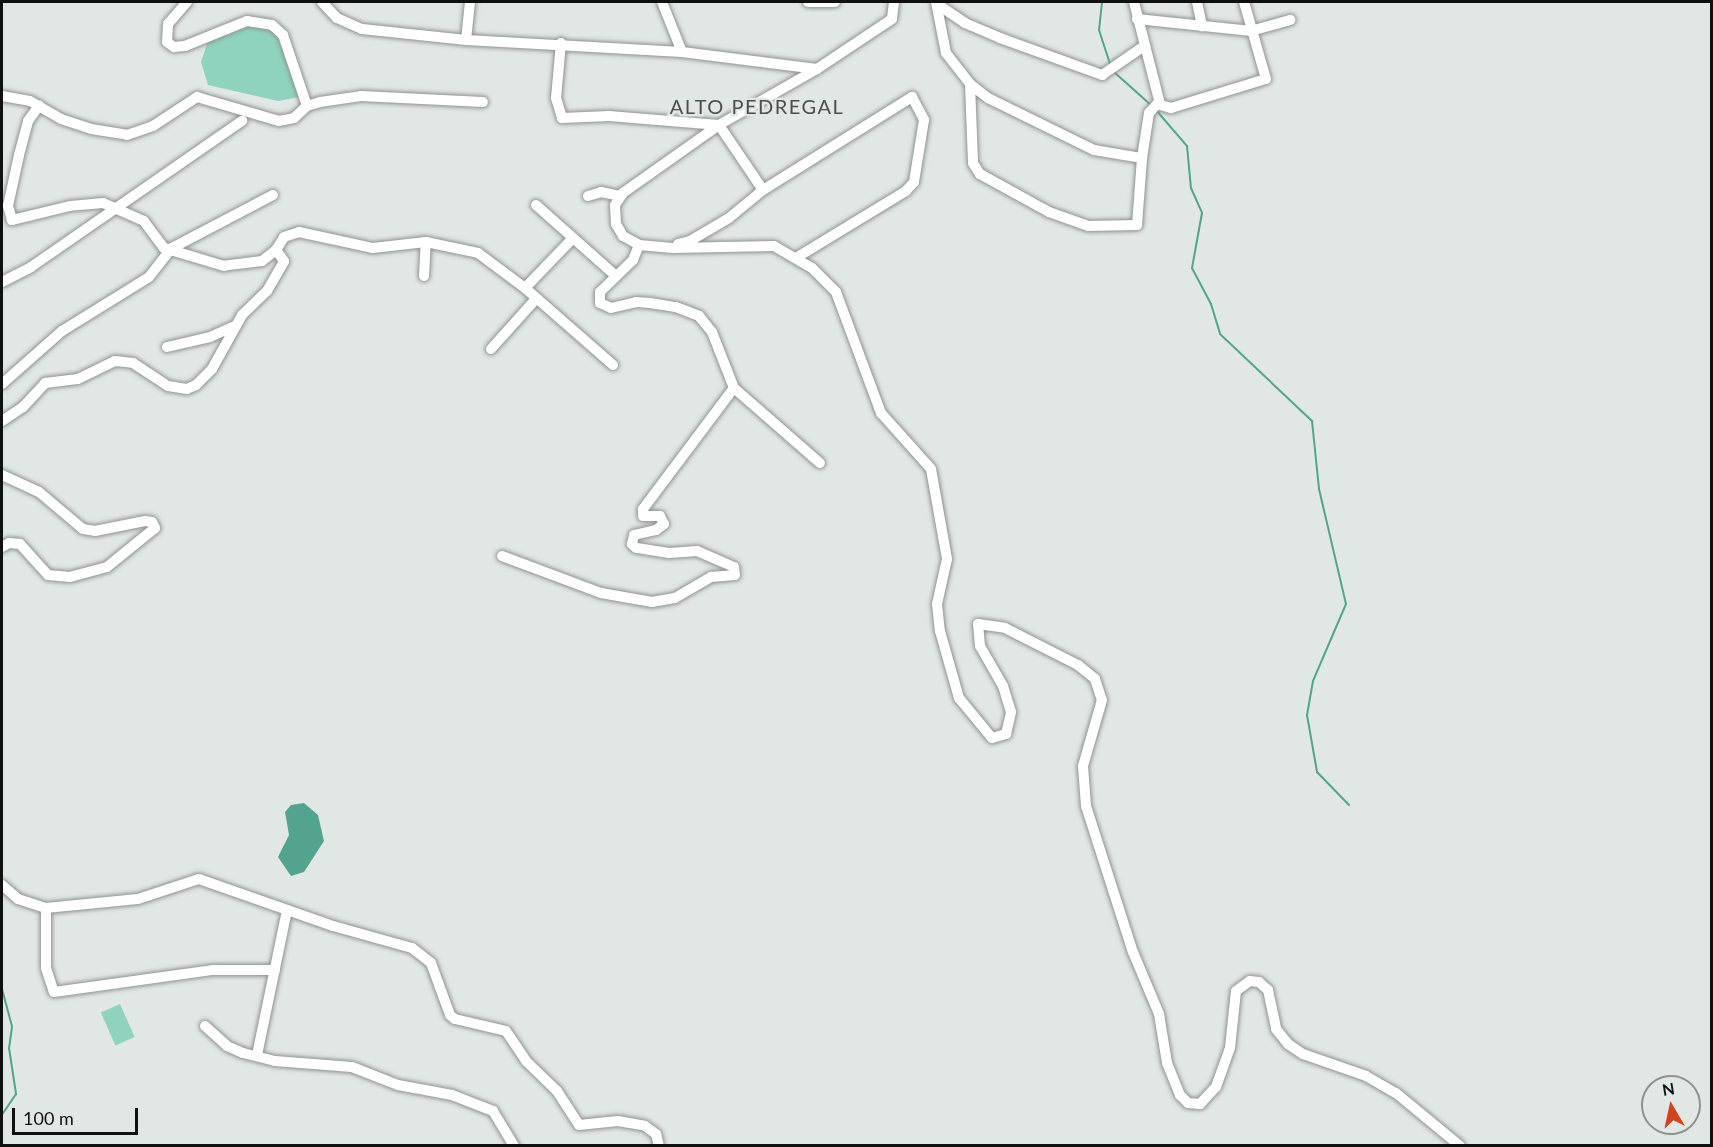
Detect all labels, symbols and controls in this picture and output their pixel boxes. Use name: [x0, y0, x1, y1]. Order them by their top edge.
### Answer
district label: ALTO PEDREGAL: [670, 94, 844, 118]
north arrow: [1641, 1075, 1701, 1135]
text: N: [1661, 1078, 1676, 1099]
scale bar: [15, 1096, 141, 1134]
text: 100 m: [23, 1107, 74, 1129]

